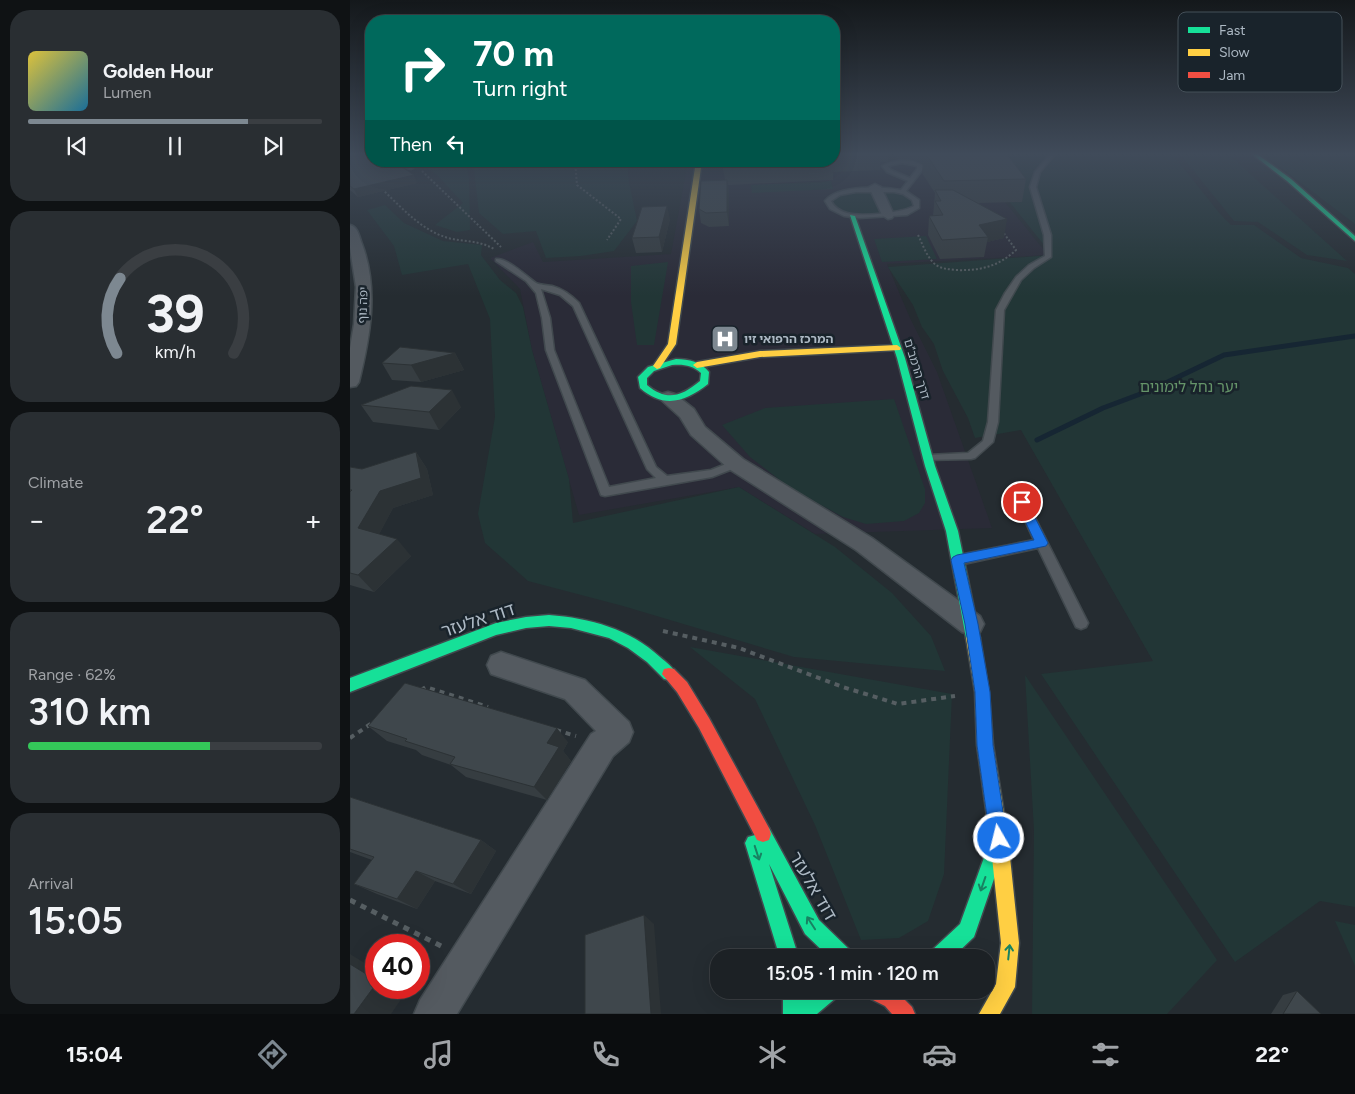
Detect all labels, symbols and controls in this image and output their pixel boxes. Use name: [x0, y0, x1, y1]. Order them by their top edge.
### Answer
legend: [1178, 12, 1342, 92]
text: Fast: [1219, 22, 1245, 39]
text: 70 m: [473, 33, 554, 75]
icon: right: [390, 35, 455, 100]
text: Slow: [1219, 44, 1250, 61]
text: Golden Hour: [103, 60, 213, 83]
text: Jam: [1219, 67, 1245, 84]
text: Turn right: [473, 75, 568, 102]
text: Lumen: [103, 83, 152, 102]
icon: left: [442, 130, 470, 158]
icon: previous: [63, 132, 91, 160]
icon: pause: [161, 132, 189, 160]
icon: next: [259, 132, 287, 160]
text: Then: [390, 133, 432, 156]
text: 39: [145, 283, 205, 345]
street label: יפה נוף: [355, 286, 371, 324]
hospital icon: המרכז הרפואי זיו: [710, 324, 740, 354]
place label: המרכז הרפואי זיו: [744, 332, 833, 346]
street label: דרך הרמב"ם: [901, 337, 933, 401]
text: km/h: [155, 341, 195, 362]
park label: יער נחל לימונים: [1140, 378, 1238, 396]
text: Climate: [28, 473, 83, 492]
pin: [1001, 481, 1043, 523]
icon: arrive: [1008, 488, 1036, 516]
text: 22°: [146, 497, 204, 543]
text: −: [28, 503, 45, 537]
text: +: [305, 503, 322, 537]
street label: דוד אלעזר: [438, 598, 518, 642]
text: Range · 62%: [28, 665, 116, 684]
text: 310 km: [28, 689, 151, 735]
position arrow: [972, 811, 1024, 863]
one-way arrow: [752, 844, 762, 860]
street label: דוד אלעזר: [784, 848, 842, 925]
text: Arrival: [28, 874, 73, 893]
one-way arrow: [978, 876, 987, 891]
text: 15:05: [28, 898, 123, 944]
one-way arrow: [805, 916, 816, 930]
speed limit sign: 40: [365, 934, 430, 999]
one-way arrow: [1004, 945, 1014, 961]
text: 15:05 · 1 min · 120 m: [766, 962, 939, 985]
icon: directions: [255, 1037, 290, 1072]
icon: music: [421, 1037, 456, 1072]
icon: phone: [588, 1037, 623, 1072]
icon: climate: [755, 1037, 790, 1072]
icon: car: [922, 1037, 957, 1072]
icon: filters: [1088, 1037, 1123, 1072]
text: 15:04: [66, 1041, 123, 1068]
text: 22°: [1255, 1041, 1289, 1068]

